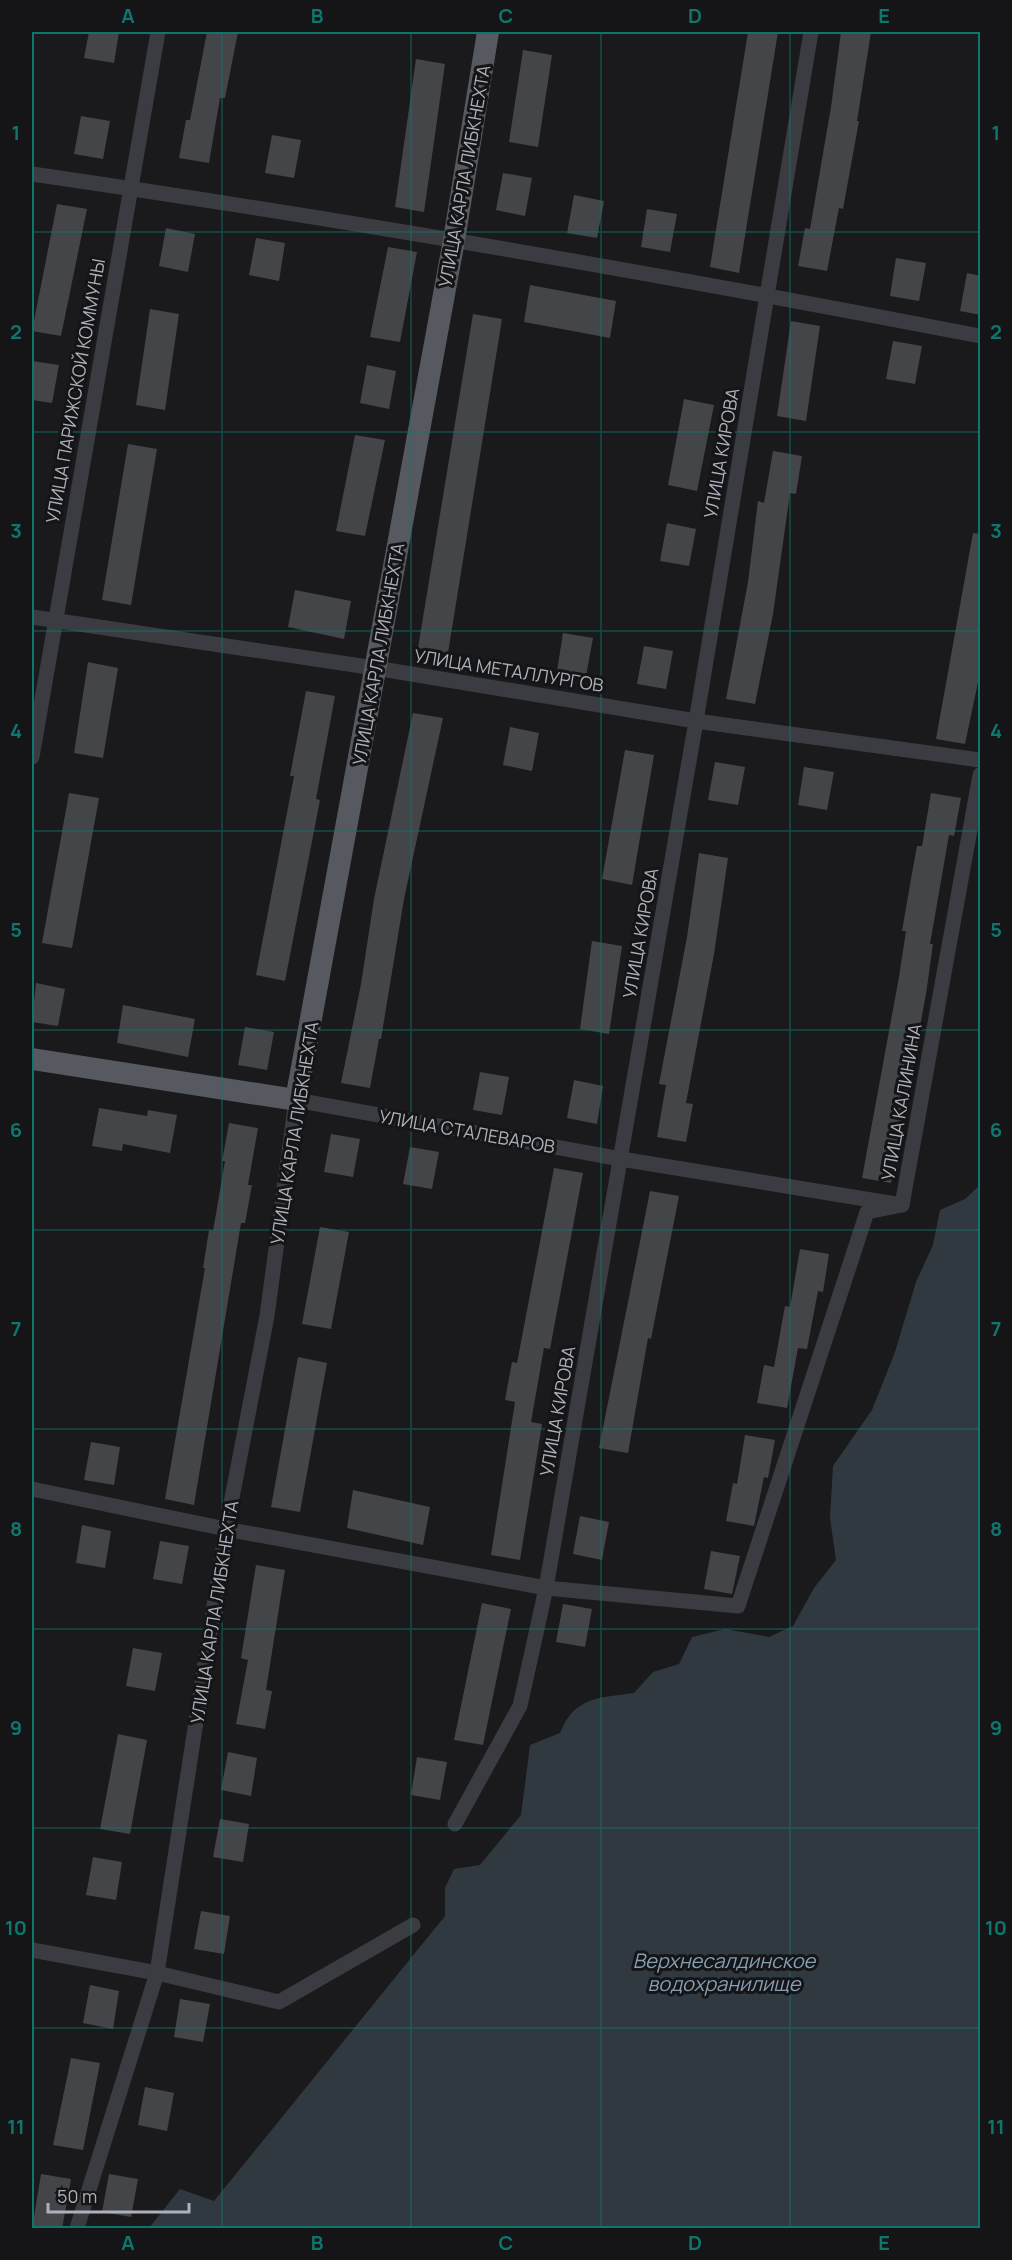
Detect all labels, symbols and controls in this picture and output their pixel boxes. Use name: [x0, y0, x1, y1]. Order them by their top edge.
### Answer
text: A: [121, 2, 135, 29]
text: B: [311, 2, 324, 29]
text: C: [499, 2, 513, 29]
text: D: [688, 2, 702, 29]
text: E: [878, 2, 890, 29]
street label: УЛИЦА КАРЛА ЛИБКНЕХТА: [433, 62, 495, 289]
text: 1: [12, 119, 20, 146]
text: 1: [992, 119, 1000, 146]
street label: УЛИЦА ПАРИЖСКОЙ КОММУНЫ: [40, 257, 110, 525]
text: 2: [10, 318, 22, 345]
text: 2: [990, 318, 1002, 345]
street label: УЛИЦА КИРОВА: [698, 385, 744, 520]
text: 3: [10, 517, 22, 544]
text: 3: [990, 517, 1002, 544]
street label: УЛИЦА КАРЛА ЛИБКНЕХТА: [347, 540, 409, 767]
street label: УЛИЦА МЕТАЛЛУРГОВ: [413, 643, 605, 697]
text: 4: [10, 717, 22, 744]
text: 4: [990, 717, 1002, 744]
street label: УЛИЦА КИРОВА: [617, 865, 663, 1000]
text: 5: [10, 916, 22, 943]
text: 5: [990, 916, 1002, 943]
street label: УЛИЦА КАРЛА ЛИБКНЕХТА: [265, 1019, 324, 1246]
street label: УЛИЦА КАЛИНИНА: [875, 1021, 927, 1182]
street label: УЛИЦА СТАЛЕВАРОВ: [377, 1104, 557, 1158]
text: 6: [10, 1116, 22, 1143]
text: 6: [990, 1116, 1002, 1143]
text: 7: [11, 1315, 21, 1342]
text: 7: [991, 1315, 1001, 1342]
street label: УЛИЦА КИРОВА: [534, 1343, 580, 1478]
street label: УЛИЦА КАРЛА ЛИБКНЕХТА: [185, 1498, 244, 1725]
text: 8: [10, 1515, 22, 1542]
text: 8: [990, 1515, 1002, 1542]
text: 9: [10, 1714, 22, 1741]
text: 9: [990, 1714, 1002, 1741]
text: 10: [5, 1914, 27, 1941]
text: 10: [985, 1914, 1007, 1941]
water label: Верхнесалдинское водохранилище: [633, 1947, 817, 1997]
text: 11: [7, 2113, 25, 2140]
text: 11: [987, 2113, 1005, 2140]
scale bar: [48, 2176, 189, 2214]
text: 50 m: [57, 2184, 97, 2208]
text: A: [121, 2229, 135, 2256]
text: B: [311, 2229, 324, 2256]
text: C: [499, 2229, 513, 2256]
text: D: [688, 2229, 702, 2256]
text: E: [878, 2229, 890, 2256]

